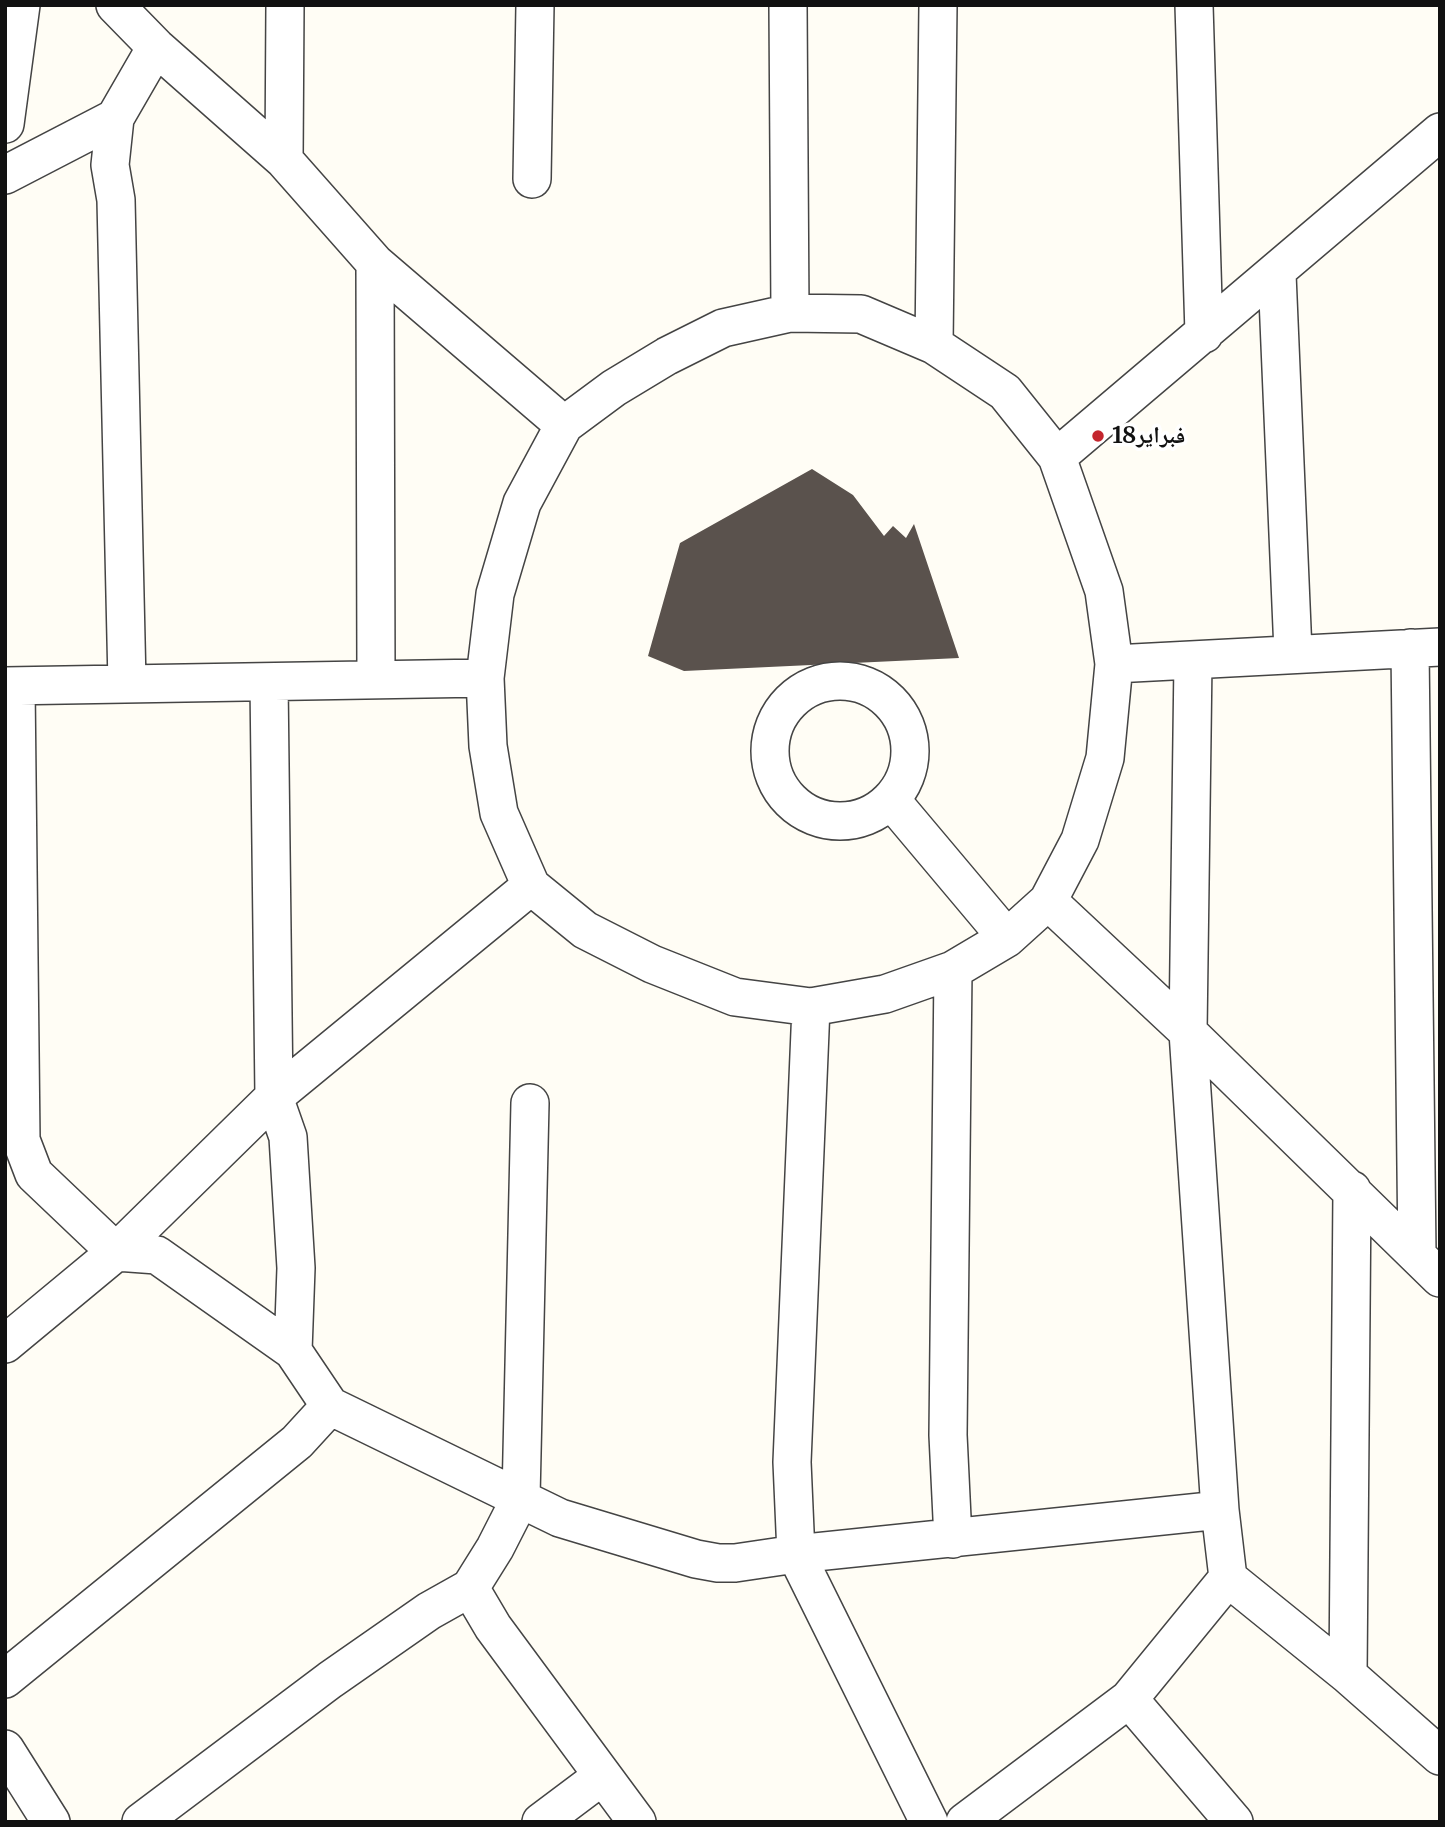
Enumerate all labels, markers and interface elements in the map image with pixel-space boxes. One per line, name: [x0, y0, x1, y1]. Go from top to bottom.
place label: 18فبراير: [1112, 422, 1185, 450]
marker: 18فبراير: [1090, 428, 1106, 444]

